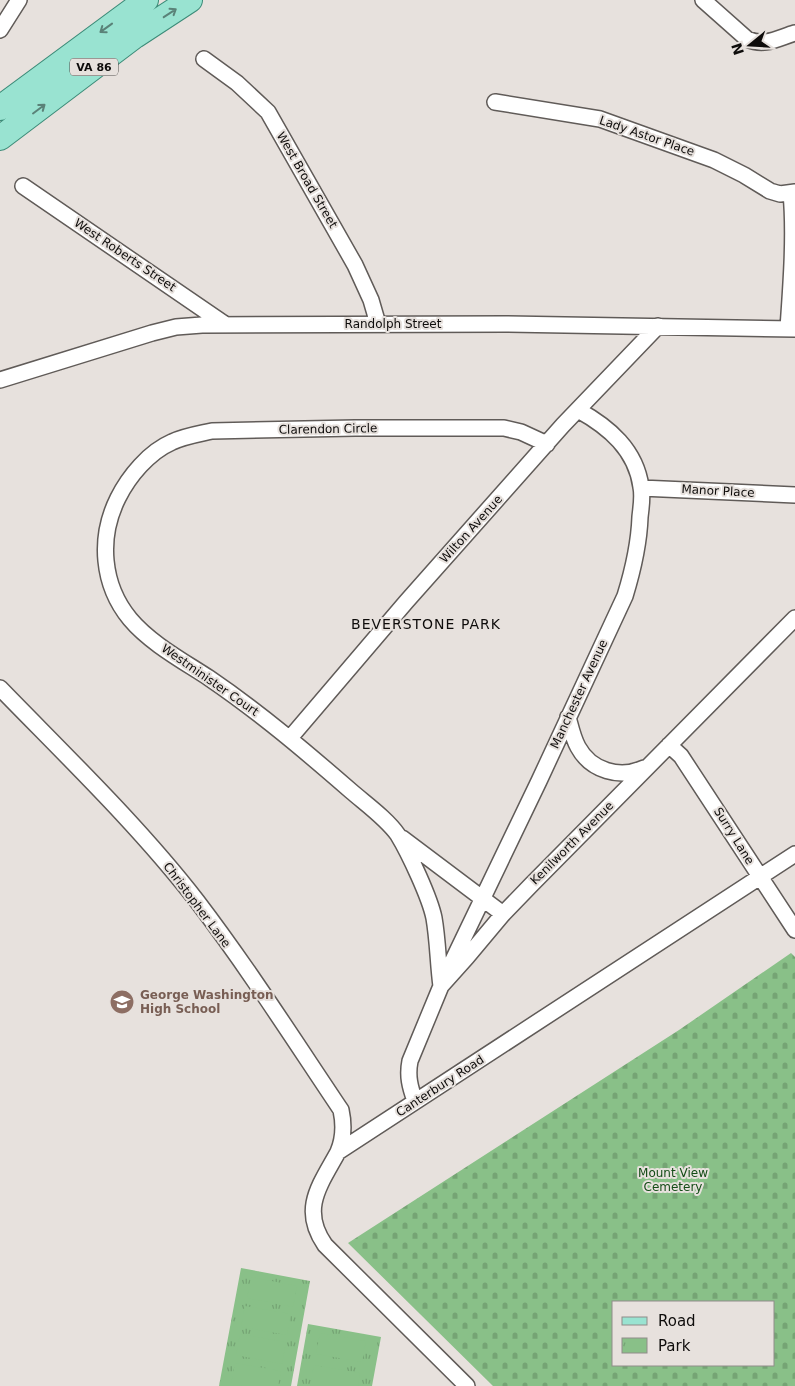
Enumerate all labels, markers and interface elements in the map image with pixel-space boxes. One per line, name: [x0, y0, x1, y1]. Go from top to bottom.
one-way arrow: [162, 8, 176, 18]
north arrow: [725, 20, 775, 70]
one-way arrow: [99, 23, 113, 33]
text: N: [728, 41, 747, 57]
road number: VA 86: [70, 58, 118, 76]
one-way arrow: [32, 103, 45, 114]
street label: Lady Astor Place: [598, 113, 696, 159]
street label: West Broad Street: [274, 129, 340, 231]
street label: West Roberts Street: [71, 216, 179, 294]
street label: Randolph Street: [345, 317, 442, 331]
street label: Clarendon Circle: [278, 421, 378, 437]
street label: Manor Place: [681, 482, 755, 500]
street label: Wilton Avenue: [437, 492, 505, 566]
district label: BEVERSTONE PARK: [351, 616, 501, 632]
street label: Manchester Avenue: [548, 637, 610, 751]
street label: Westminister Court: [159, 641, 262, 719]
street label: Kenilworth Avenue: [528, 799, 616, 887]
street label: Surry Lane: [711, 805, 757, 867]
street label: Christopher Lane: [160, 860, 234, 950]
place label: George Washington High School: [140, 988, 273, 1016]
school or university icon: George Washington High School: [109, 989, 135, 1015]
street label: Canterbury Road: [394, 1052, 486, 1120]
park label: Mount View Cemetery: [638, 1166, 708, 1194]
legend: [612, 1301, 775, 1366]
text: Road: [658, 1312, 696, 1330]
text: Park: [658, 1337, 691, 1355]

